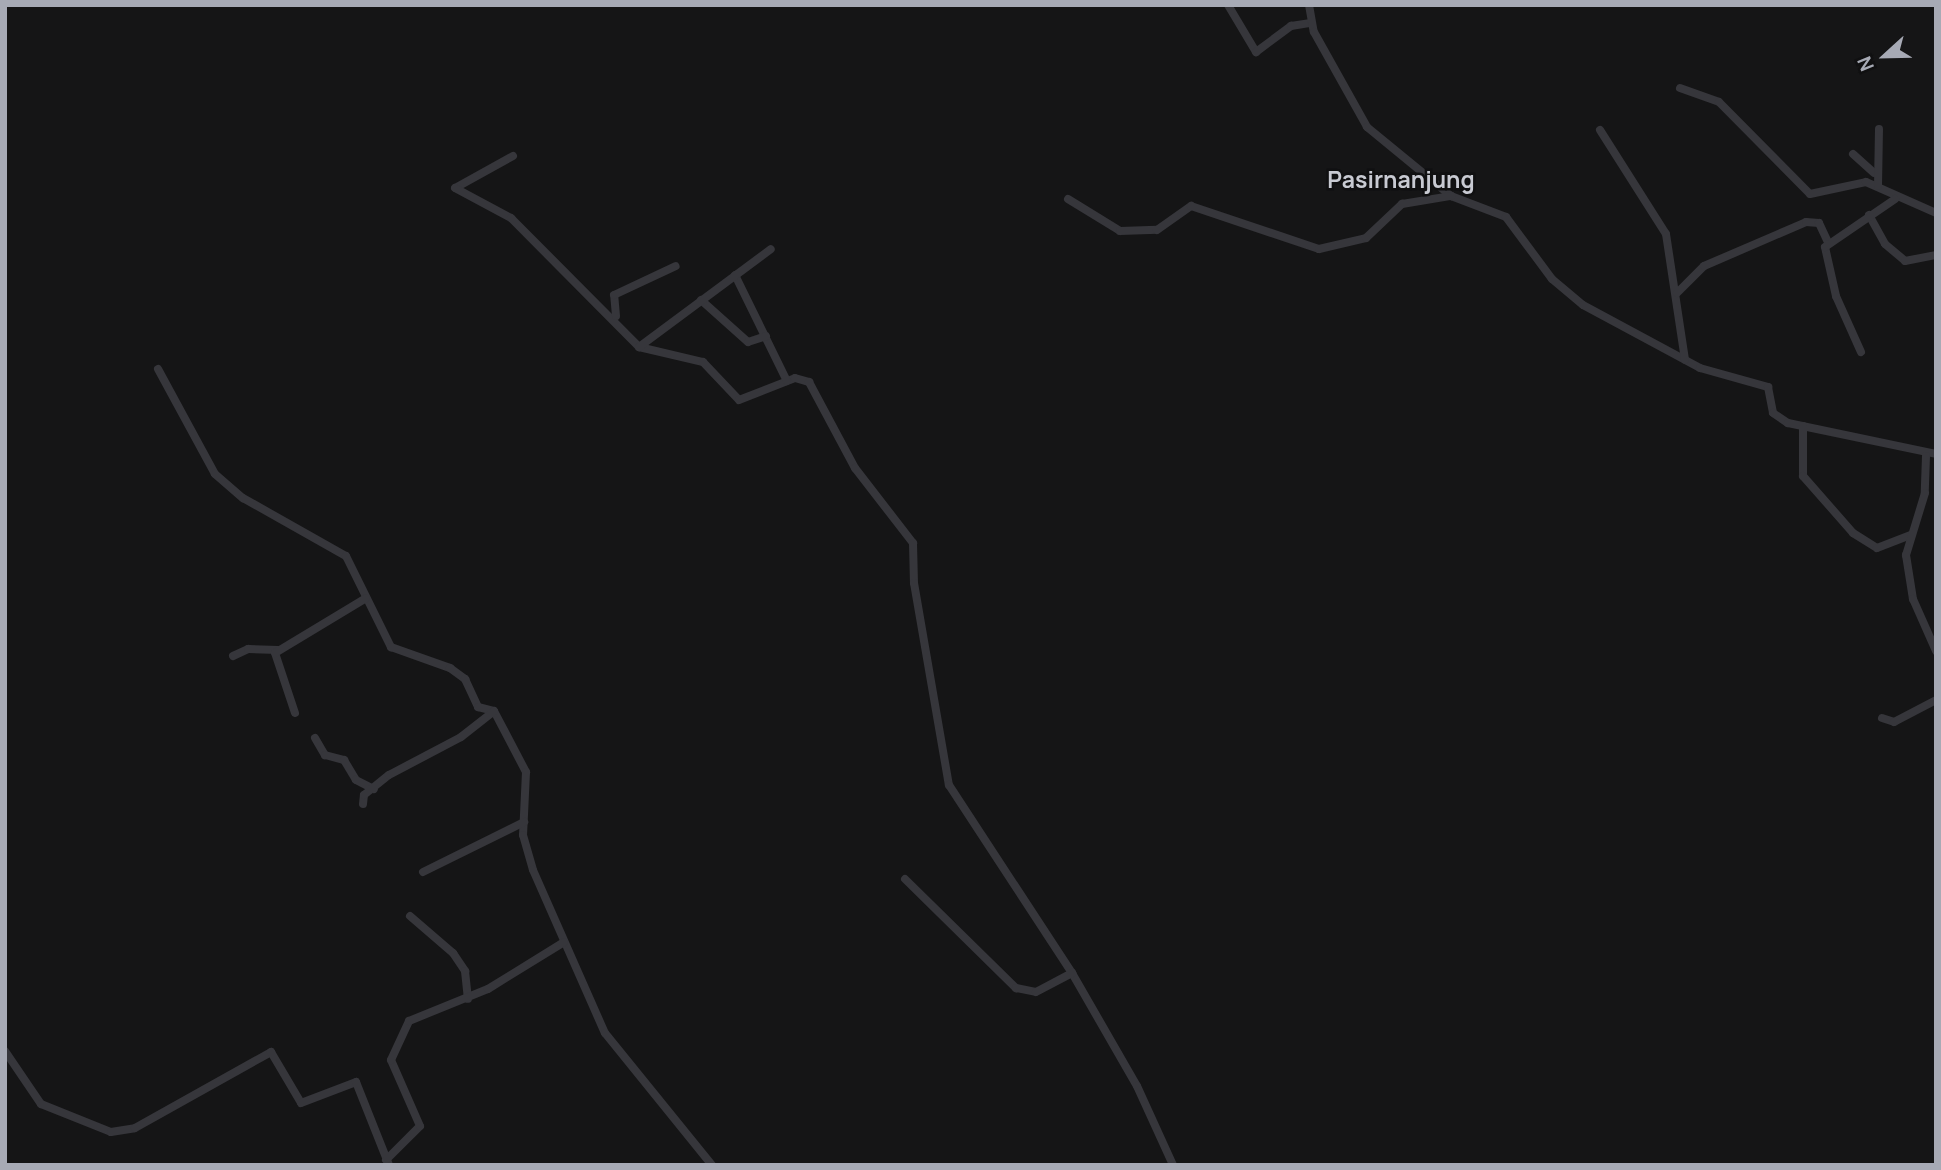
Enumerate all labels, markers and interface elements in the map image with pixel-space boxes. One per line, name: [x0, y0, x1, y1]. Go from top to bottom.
north arrow: [1850, 21, 1920, 91]
text: N: [1851, 53, 1880, 75]
district label: Pasirnanjung: [1327, 165, 1475, 193]

